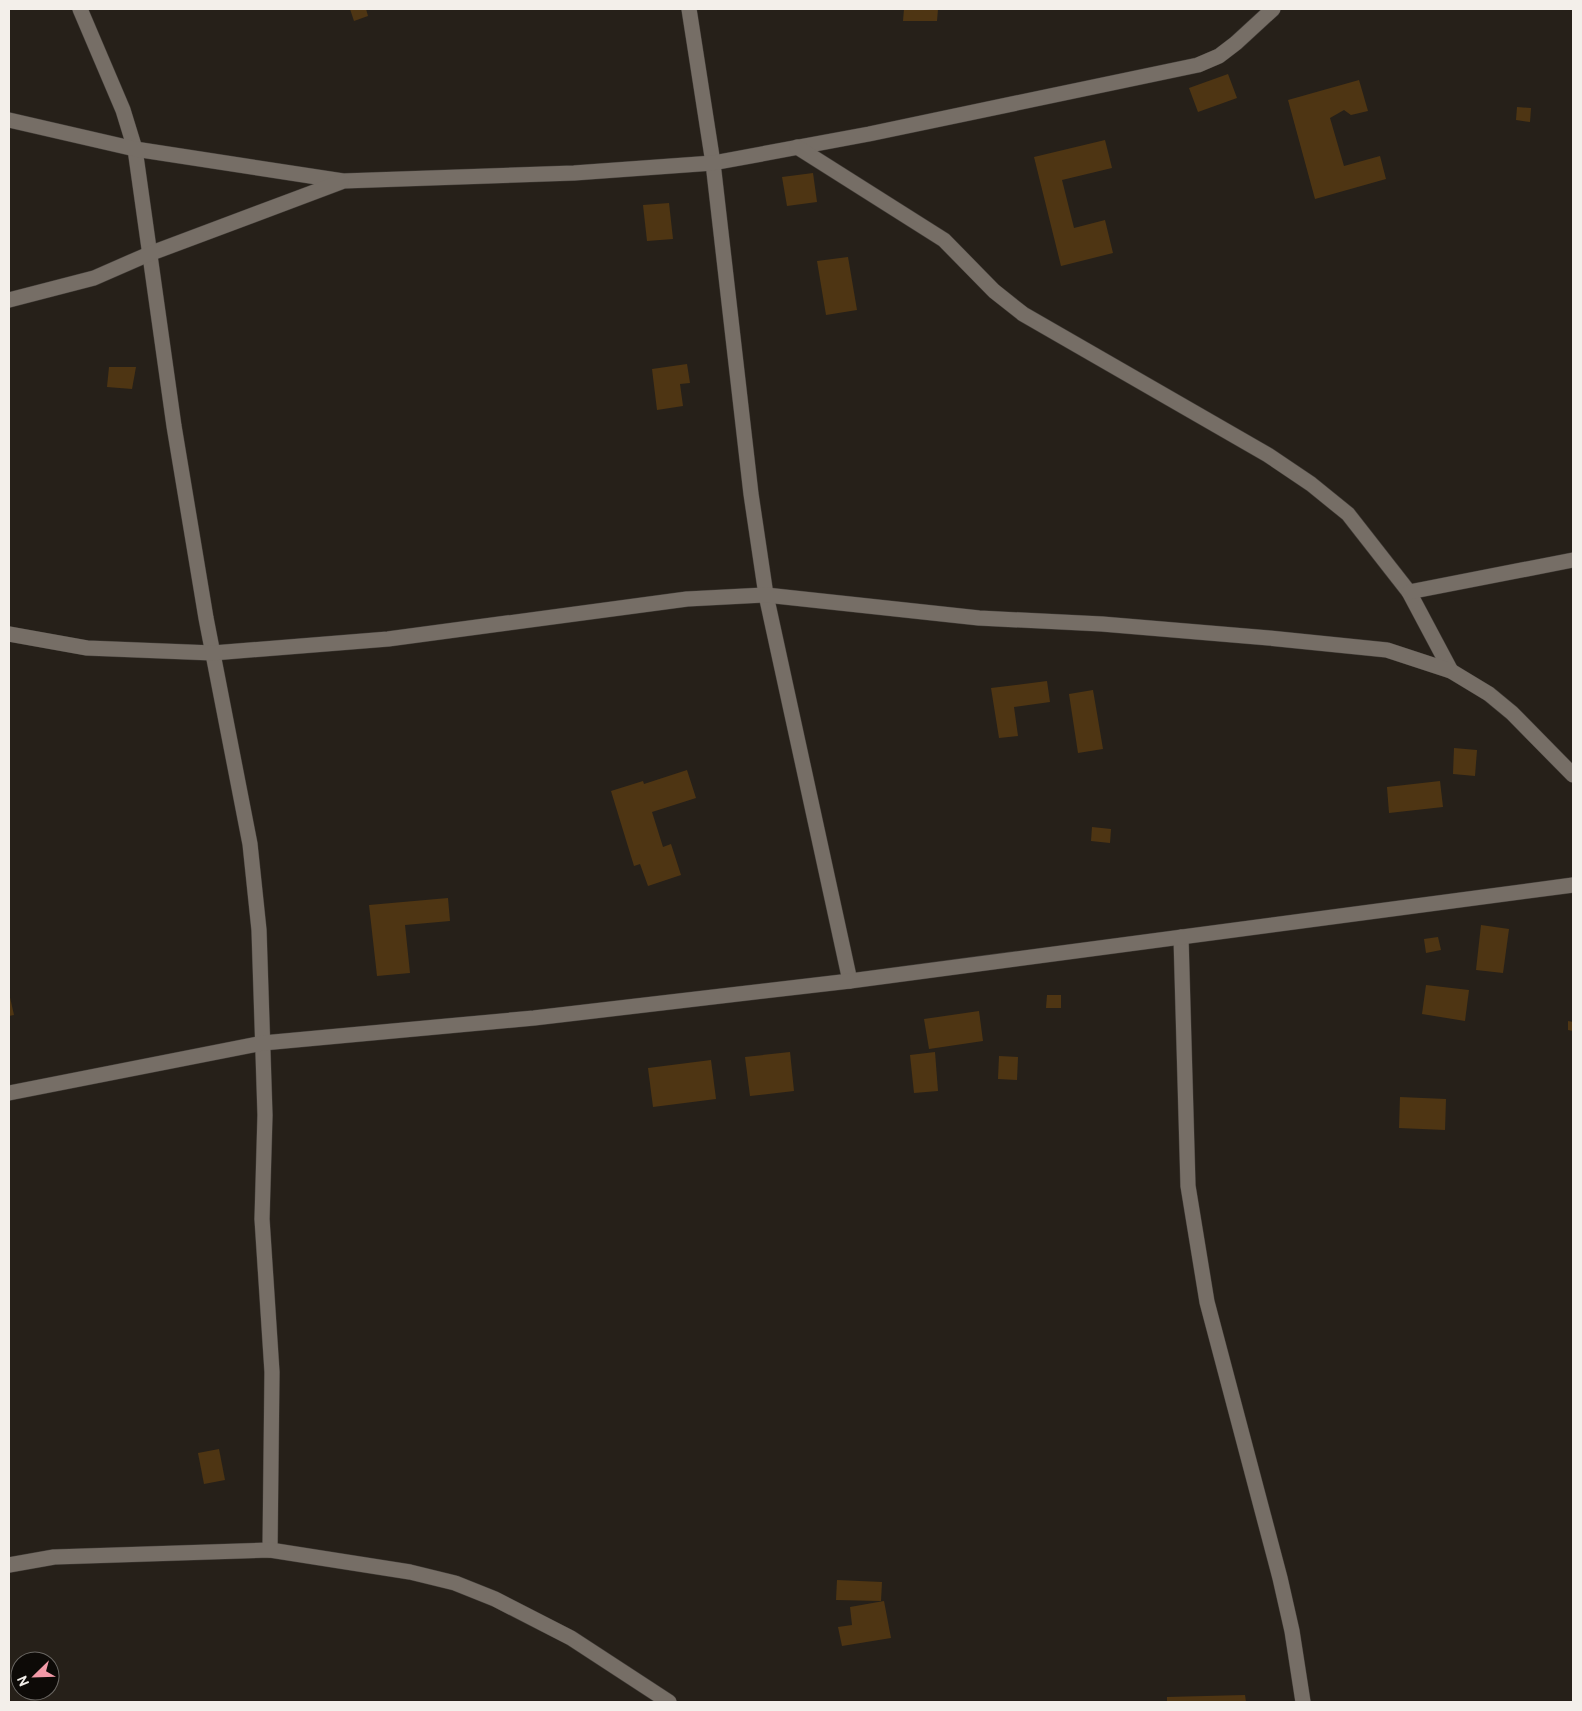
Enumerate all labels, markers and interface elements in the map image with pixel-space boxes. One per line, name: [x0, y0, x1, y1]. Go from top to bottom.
north arrow: [10, 1651, 60, 1701]
text: N: [15, 1673, 34, 1688]

